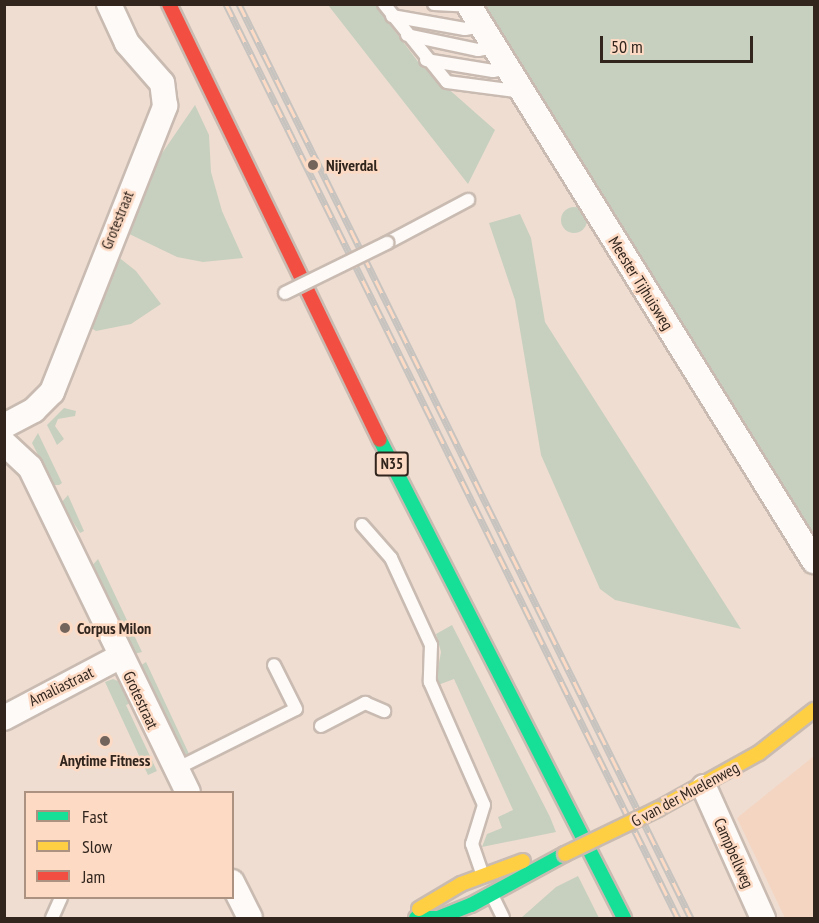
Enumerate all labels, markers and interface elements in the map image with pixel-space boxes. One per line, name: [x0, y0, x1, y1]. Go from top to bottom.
scale bar: [603, 24, 756, 62]
text: 50 m: [611, 35, 643, 58]
place label: Nijverdal: [326, 155, 377, 175]
marker: Nijverdal: [304, 156, 322, 174]
street label: Grotestraat: [97, 188, 137, 252]
street label: Meester Tijhuisweg: [605, 233, 677, 333]
road number: N35: [374, 452, 410, 476]
place label: Corpus Milon: [77, 618, 151, 638]
marker: Corpus Milon: [58, 621, 72, 635]
street label: Amaliastraat: [26, 662, 96, 710]
street label: Grotestraat: [119, 668, 163, 732]
marker: Anytime Fitness: [98, 734, 112, 748]
place label: Anytime Fitness: [60, 750, 150, 770]
street label: G van der Muelenweg: [628, 757, 742, 831]
legend: [24, 791, 234, 899]
text: Fast: [82, 805, 108, 828]
street label: Campbellweg: [710, 815, 758, 891]
text: Slow: [82, 835, 112, 858]
text: Jam: [82, 865, 105, 888]

